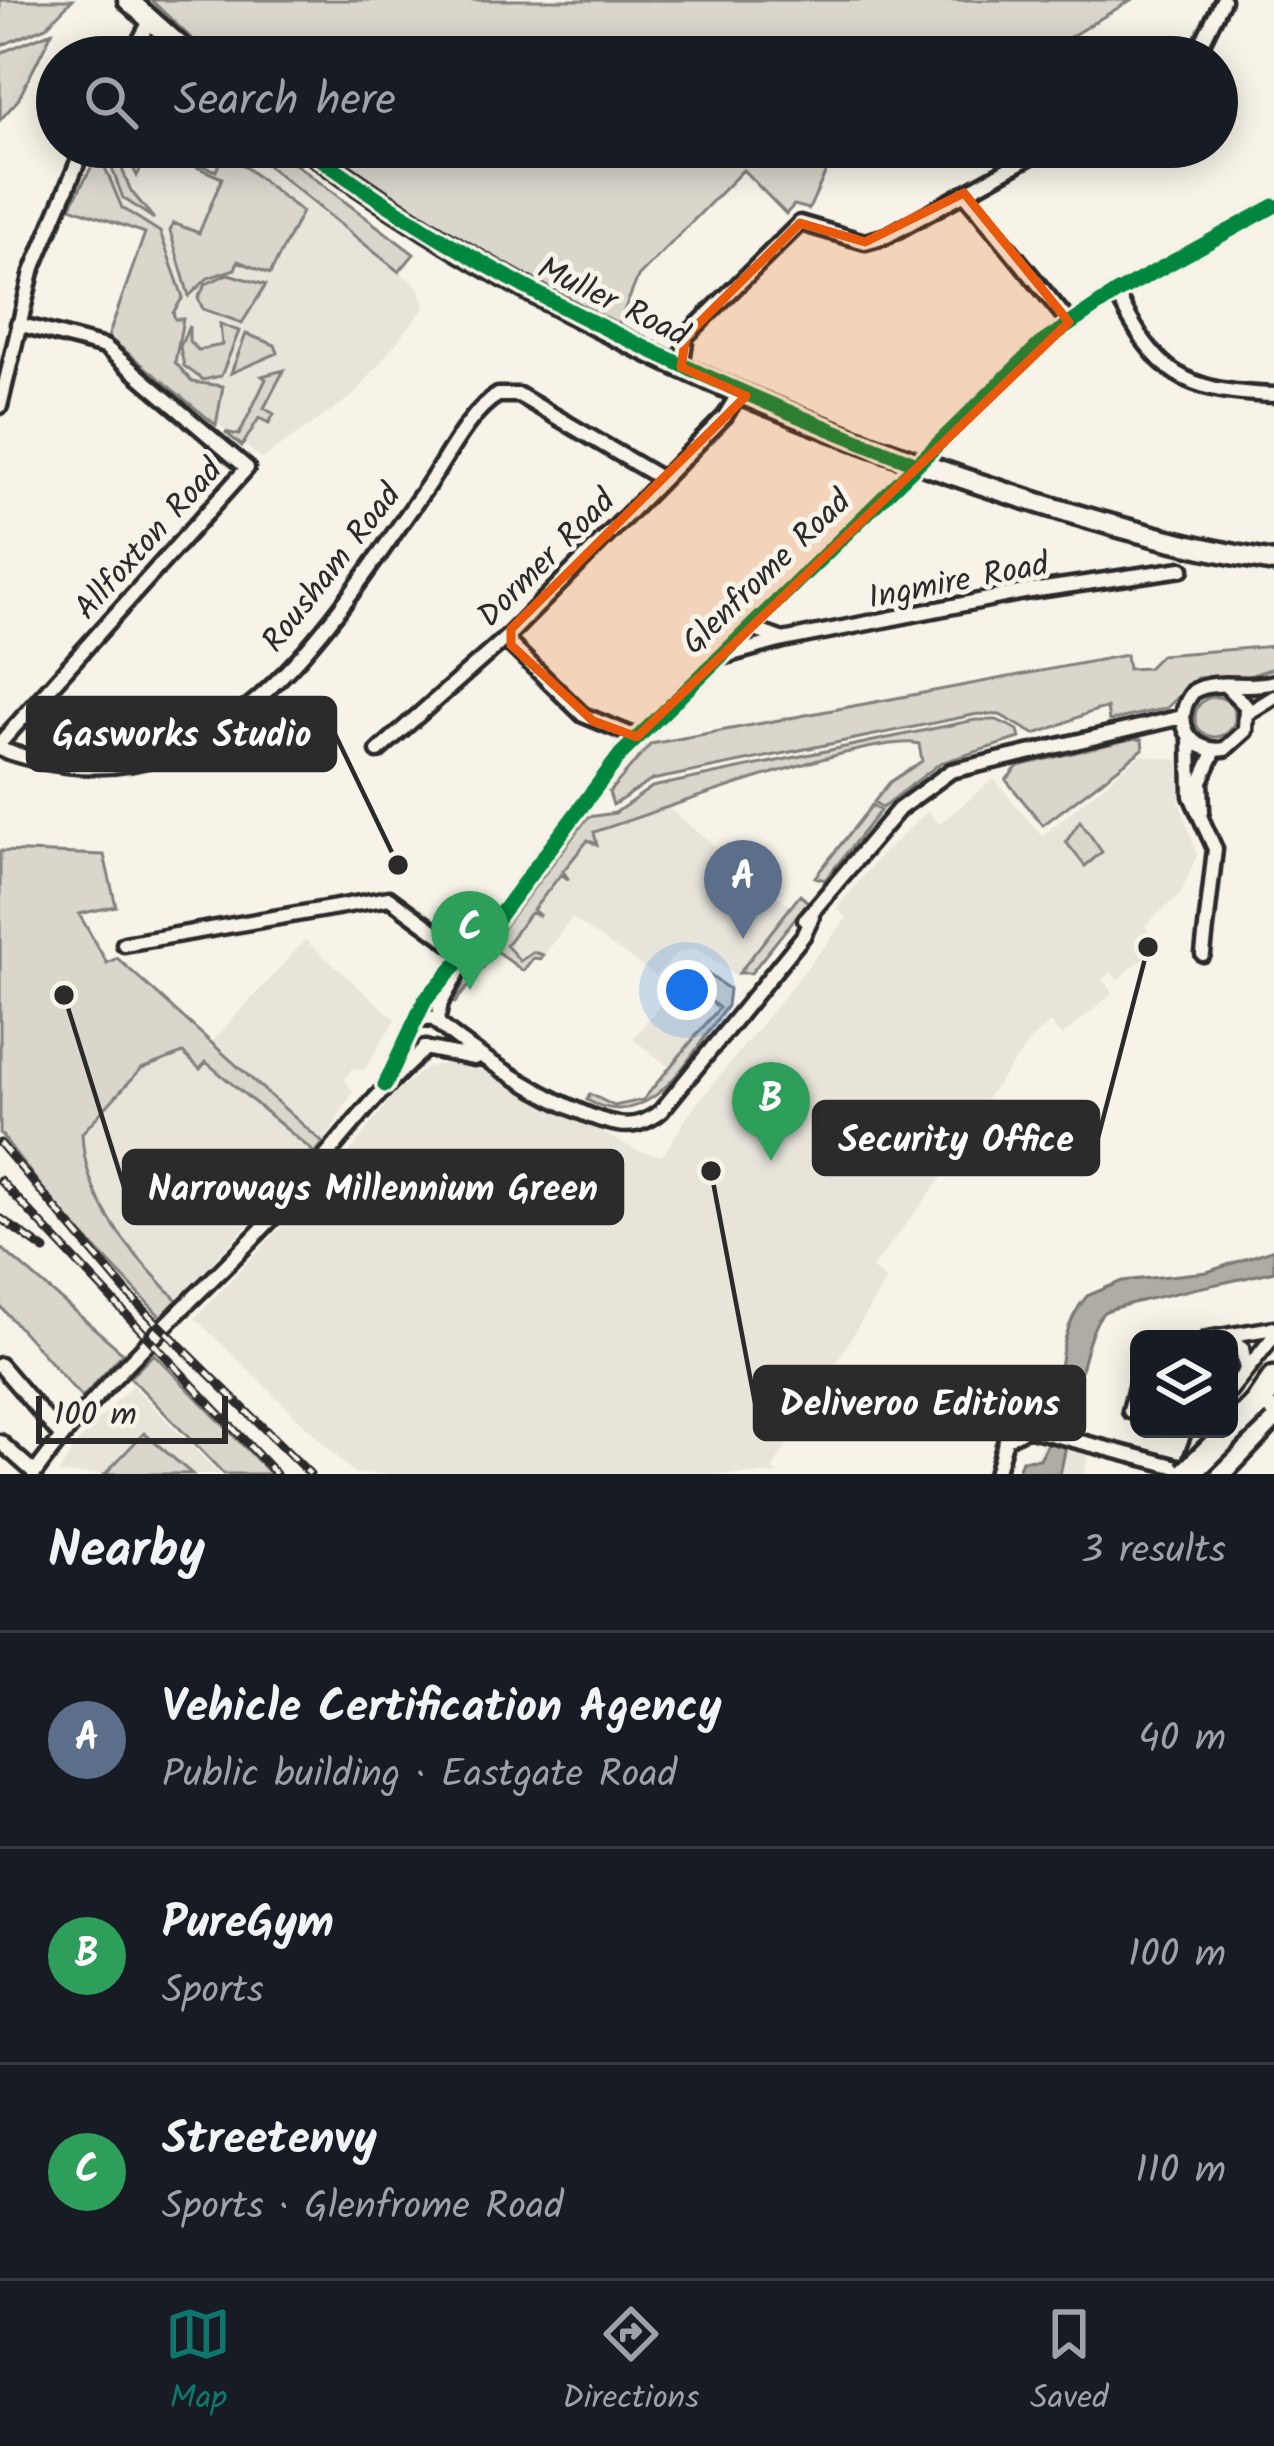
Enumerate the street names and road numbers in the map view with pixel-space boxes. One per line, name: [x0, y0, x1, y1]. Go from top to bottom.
street label: Muller Road: [527, 244, 699, 363]
street label: Allfoxton Road: [62, 446, 238, 633]
street label: Rousham Road: [249, 472, 417, 665]
street label: Dormer Road: [466, 477, 630, 641]
street label: Glenfrome Road: [670, 477, 866, 669]
street label: Ingmire Road: [864, 539, 1055, 626]

